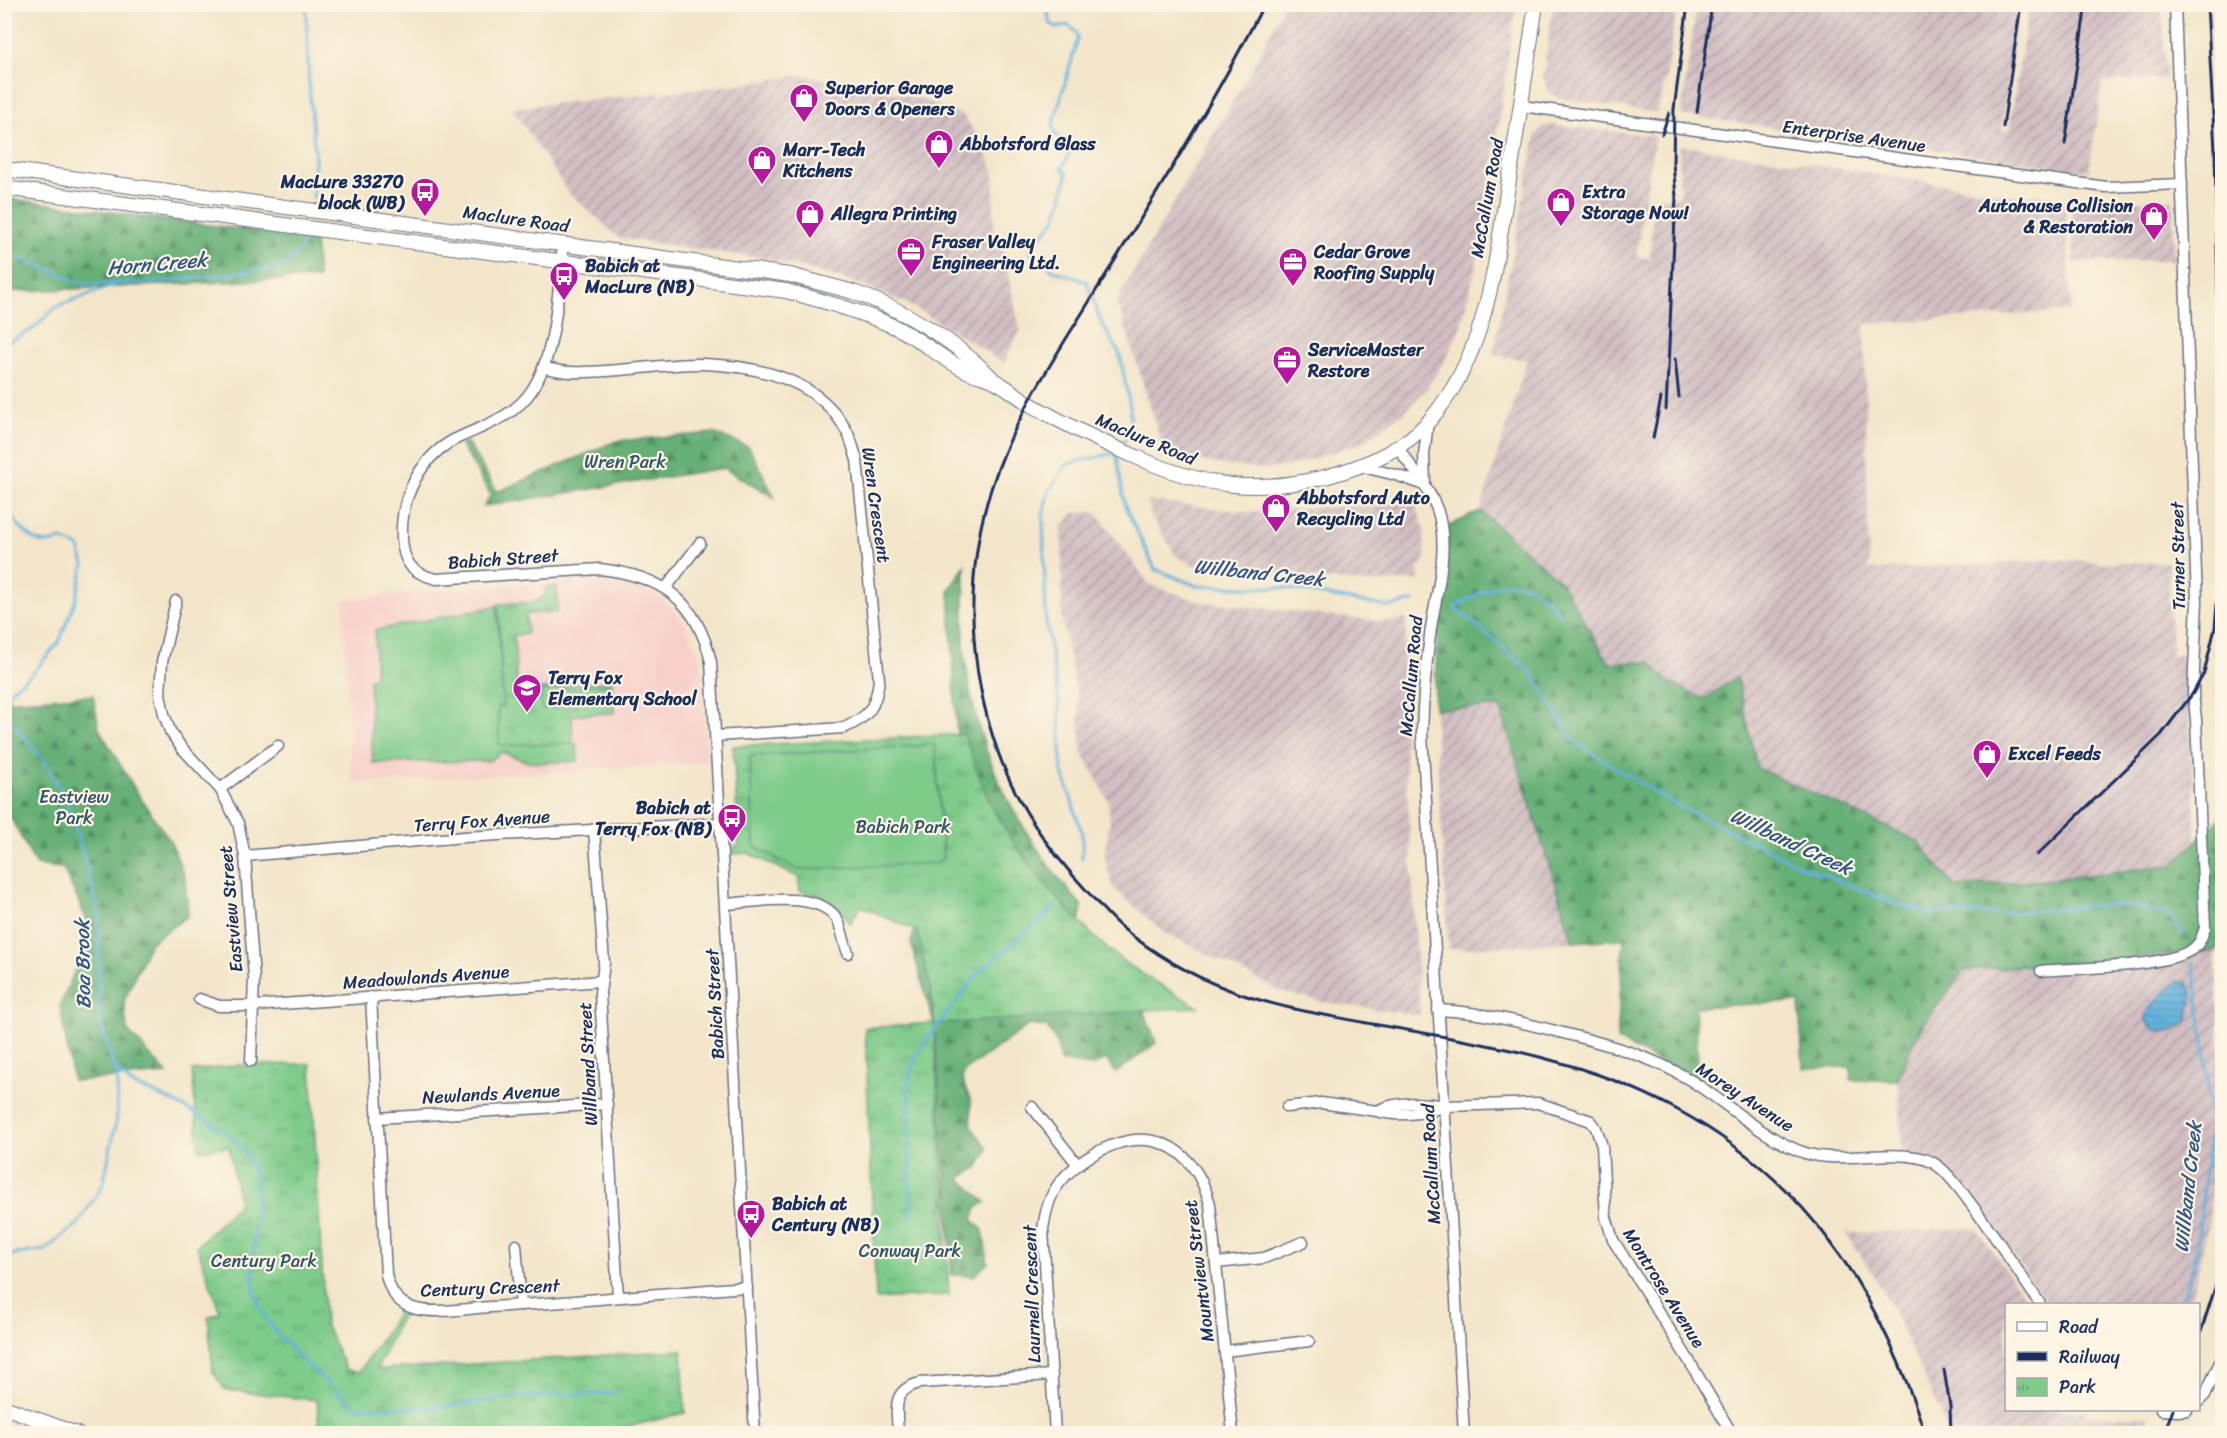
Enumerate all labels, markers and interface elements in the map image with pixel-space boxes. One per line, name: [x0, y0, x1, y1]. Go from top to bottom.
place label: Superior Garage Doors & Openers: [824, 72, 955, 125]
shop icon: Superior Garage Doors & Openers: [788, 82, 820, 124]
street label: Enterprise Avenue: [1780, 110, 1928, 162]
shop icon: Abbotsford Glass: [923, 128, 955, 170]
place label: Abbotsford Glass: [959, 128, 1096, 160]
place label: Marr-Tech Kitchens: [782, 134, 866, 187]
street label: McCallum Road: [1461, 134, 1513, 260]
shop icon: Marr-Tech Kitchens: [746, 144, 778, 186]
place label: MacLure 33270 block (WB): [280, 166, 406, 219]
bus stop icon: MacLure 33270 block (WB): [409, 176, 441, 218]
place label: Extra Storage Now!: [1581, 176, 1689, 229]
shop icon: Extra Storage Now!: [1545, 186, 1577, 228]
place label: Autohouse Collision & Restoration: [1978, 190, 2133, 243]
street label: Maclure Road: [461, 196, 573, 242]
shop icon: Allegra Printing: [794, 198, 826, 240]
place label: Allegra Printing: [830, 198, 957, 230]
shop icon: Autohouse Collision & Restoration: [2138, 200, 2170, 242]
place label: Fraser Valley Engineering Ltd.: [931, 226, 1060, 279]
office icon: Fraser Valley Engineering Ltd.: [895, 236, 927, 278]
place label: Cedar Grove Roofing Supply: [1313, 236, 1435, 289]
water label: Horn Creek: [106, 242, 211, 286]
office icon: Cedar Grove Roofing Supply: [1277, 246, 1309, 288]
place label: Babich at MacLure (NB): [584, 250, 695, 303]
bus stop icon: Babich at MacLure (NB): [548, 260, 580, 302]
place label: ServiceMaster Restore: [1307, 334, 1425, 387]
office icon: ServiceMaster Restore: [1271, 344, 1303, 386]
street label: Maclure Road: [1091, 403, 1203, 475]
street label: Wren Crescent: [852, 445, 900, 565]
park label: Wren Park: [584, 446, 666, 478]
place label: Abbotsford Auto Recycling Ltd: [1296, 482, 1431, 535]
shop icon: Abbotsford Auto Recycling Ltd: [1260, 492, 1292, 534]
street label: Turner Street: [2161, 501, 2195, 610]
street label: Babich Street: [447, 539, 560, 579]
water label: Willband Creek: [1192, 549, 1328, 597]
street label: McCallum Road: [1390, 613, 1432, 738]
place label: Terry Fox Elementary School: [548, 662, 697, 715]
school or university icon: Terry Fox Elementary School: [511, 672, 543, 714]
shop icon: Excel Feeds: [1971, 738, 2003, 780]
place label: Excel Feeds: [2008, 738, 2101, 770]
park label: Eastview Park: [39, 781, 109, 834]
place label: Babich at Terry Fox (NB): [595, 792, 713, 845]
water label: Willband Creek: [1724, 798, 1860, 887]
street label: Terry Fox Avenue: [413, 800, 551, 842]
bus stop icon: Babich at Terry Fox (NB): [716, 802, 748, 844]
park label: Babich Park: [855, 811, 951, 843]
street label: Eastview Street: [210, 844, 252, 974]
water label: Boa Brook: [65, 916, 101, 1009]
street label: Babich Street: [696, 947, 734, 1060]
street label: Meadowlands Avenue: [342, 955, 511, 999]
street label: Willband Street: [569, 1001, 607, 1127]
street label: Morey Avenue: [1689, 1053, 1801, 1141]
street label: Newlands Avenue: [421, 1074, 561, 1114]
street label: McCallum Road: [1412, 1101, 1450, 1225]
water label: Willband Creek: [2164, 1118, 2212, 1254]
place label: Babich at Century (NB): [771, 1188, 879, 1241]
bus stop icon: Babich at Century (NB): [735, 1198, 767, 1240]
street label: Mountview Street: [1174, 1198, 1224, 1344]
street label: Montrose Avenue: [1614, 1221, 1714, 1355]
street label: Laurnell Crescent: [1014, 1224, 1050, 1364]
park label: Conway Park: [859, 1235, 962, 1267]
park label: Century Park: [211, 1245, 317, 1277]
street label: Century Crescent: [420, 1270, 561, 1306]
legend: [2005, 1303, 2200, 1411]
text: Road: [2059, 1311, 2099, 1343]
text: Railway: [2059, 1341, 2121, 1373]
text: Park: [2059, 1371, 2096, 1403]

